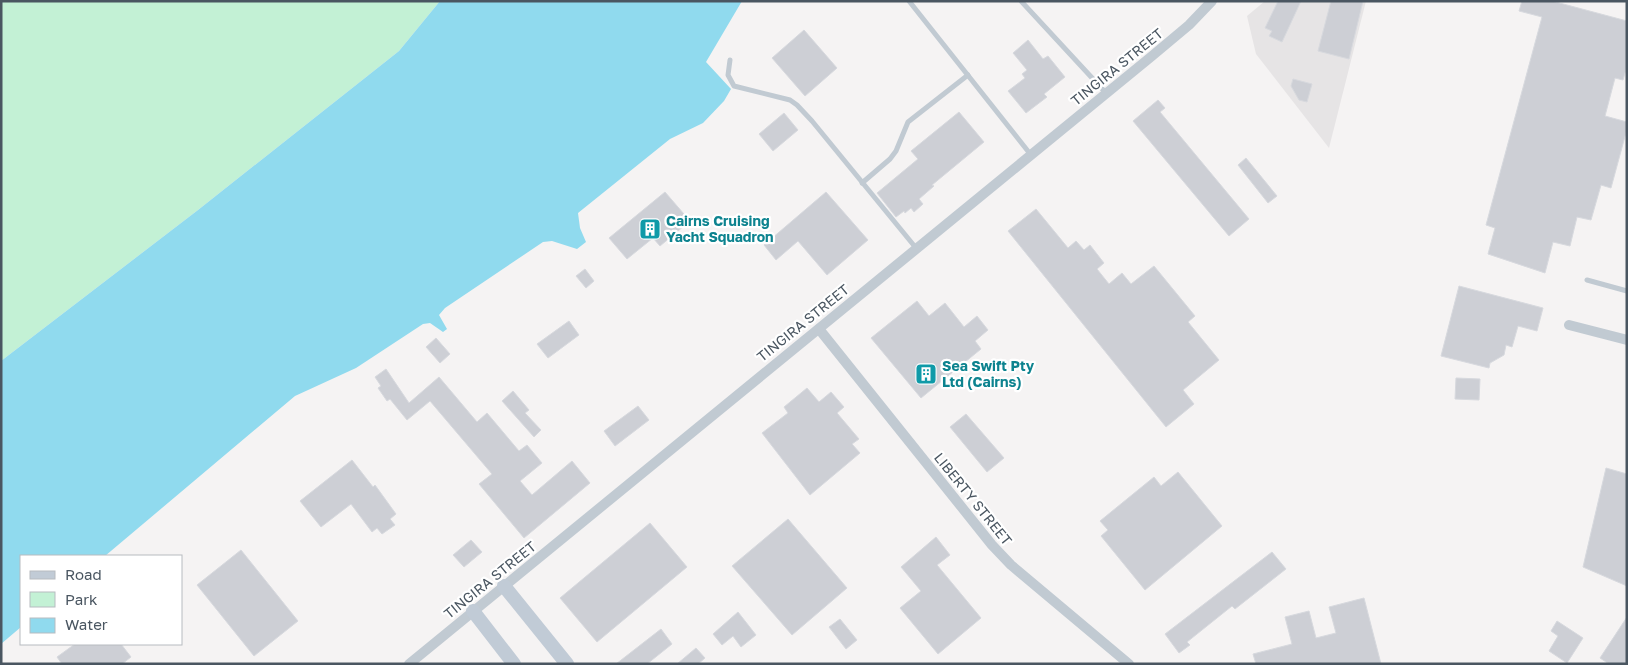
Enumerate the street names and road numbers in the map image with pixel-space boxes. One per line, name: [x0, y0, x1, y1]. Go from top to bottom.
street label: TINGIRA STREET: [1067, 24, 1166, 109]
street label: TINGIRA STREET: [753, 280, 852, 365]
street label: LIBERTY STREET: [931, 449, 1016, 549]
street label: TINGIRA STREET: [440, 537, 539, 622]

